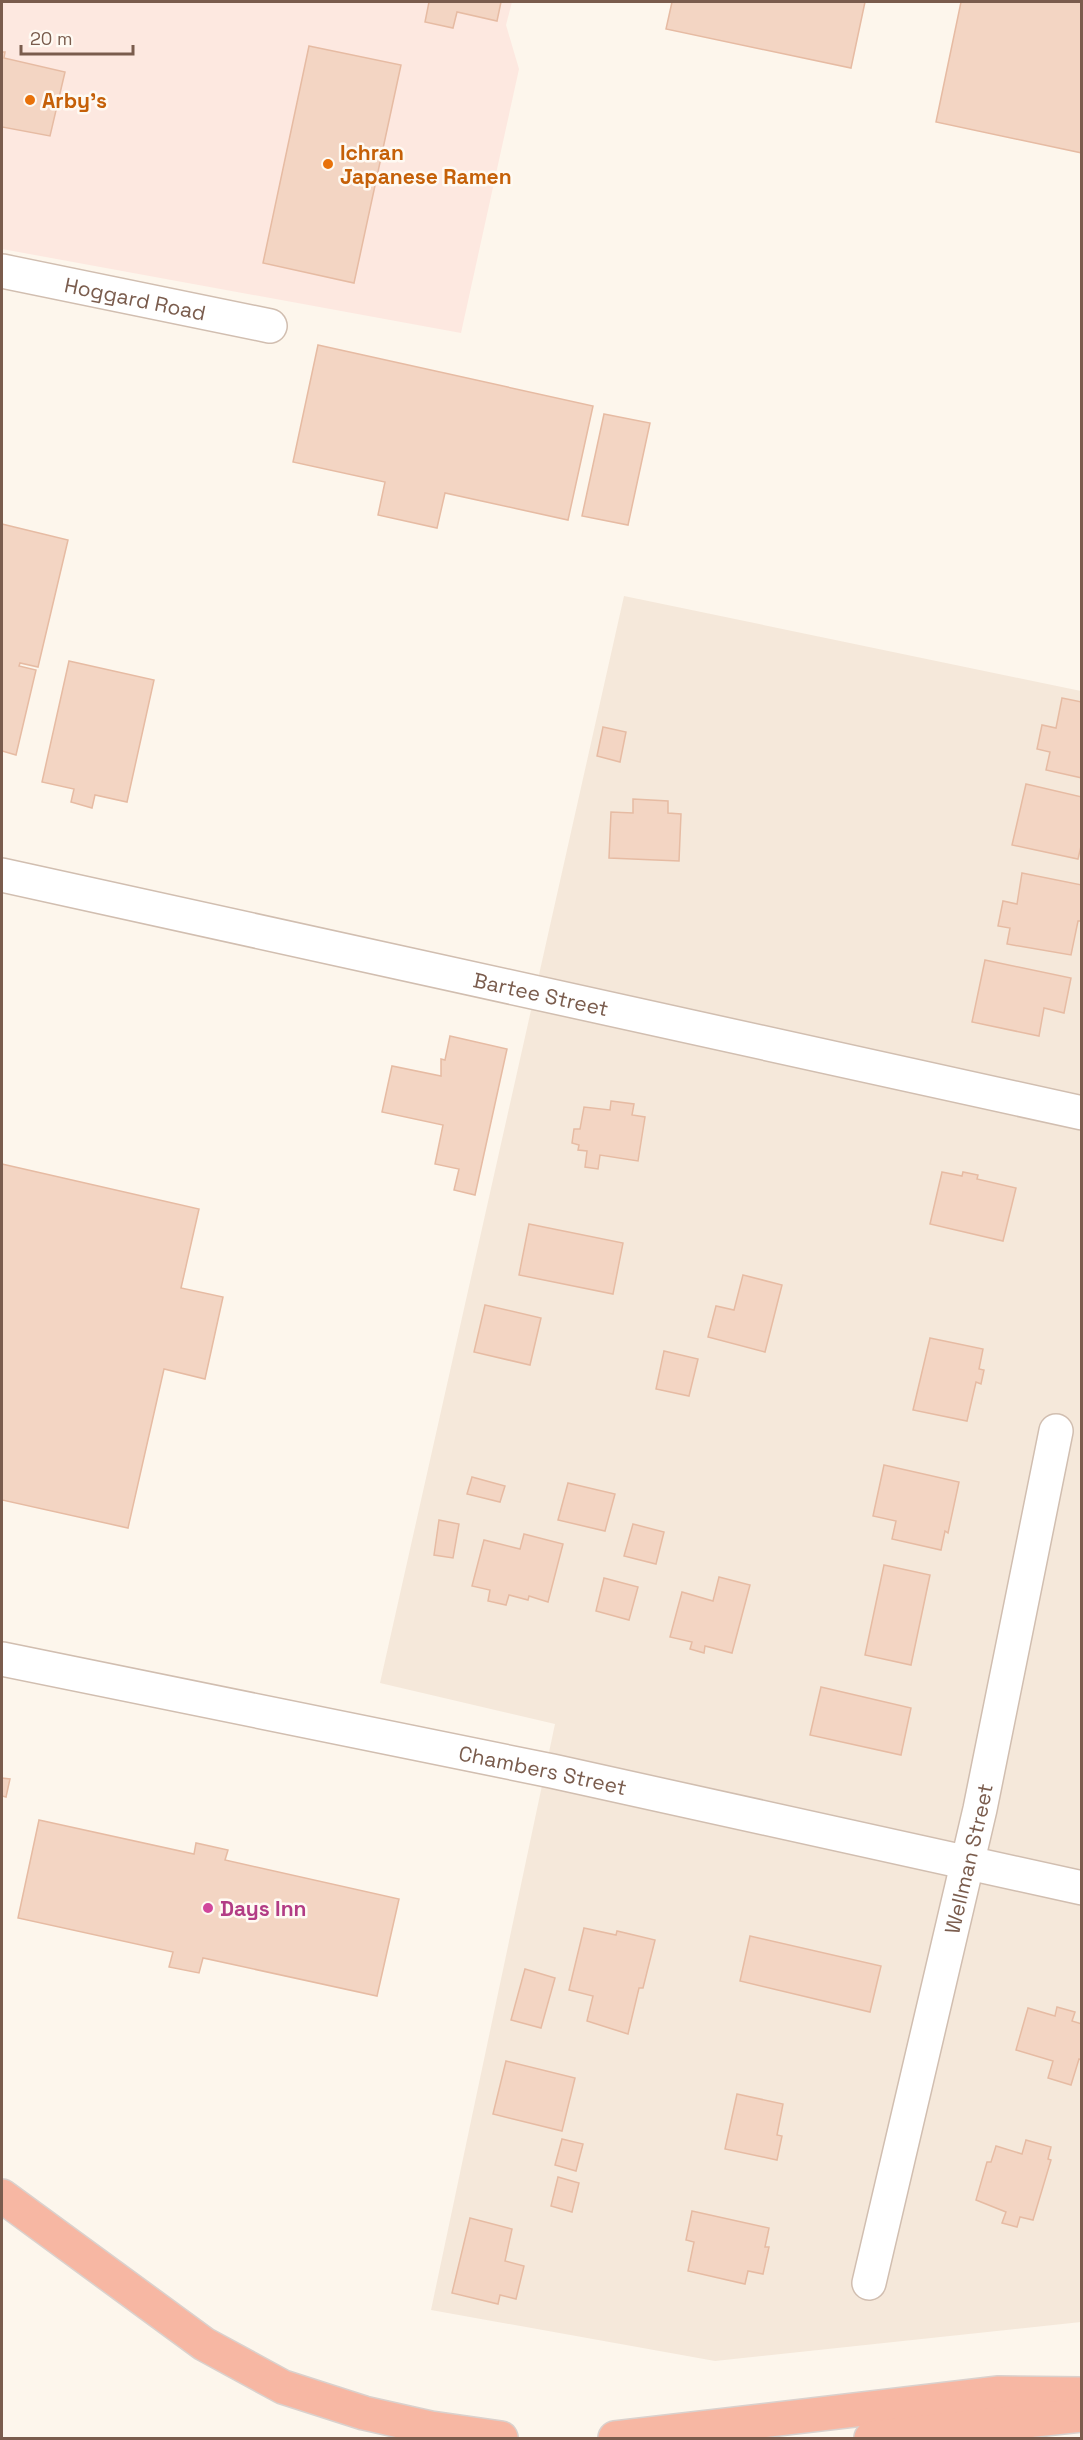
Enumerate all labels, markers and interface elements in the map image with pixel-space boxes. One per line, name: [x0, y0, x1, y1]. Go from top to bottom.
scale bar: [21, 18, 134, 56]
text: 20 m: [30, 27, 73, 50]
place label: Arby's: [42, 87, 107, 114]
marker: Arby's: [23, 93, 37, 107]
place label: Ichran Japanese Ramen: [340, 139, 512, 190]
marker: Ichran Japanese Ramen: [321, 157, 335, 171]
street label: Hoggard Road: [62, 271, 208, 326]
street label: Bartee Street: [471, 966, 611, 1022]
street label: Chambers Street: [456, 1739, 629, 1801]
street label: Wellman Street: [938, 1781, 998, 1936]
place label: Days Inn: [220, 1895, 307, 1922]
marker: Days Inn: [201, 1901, 215, 1915]

